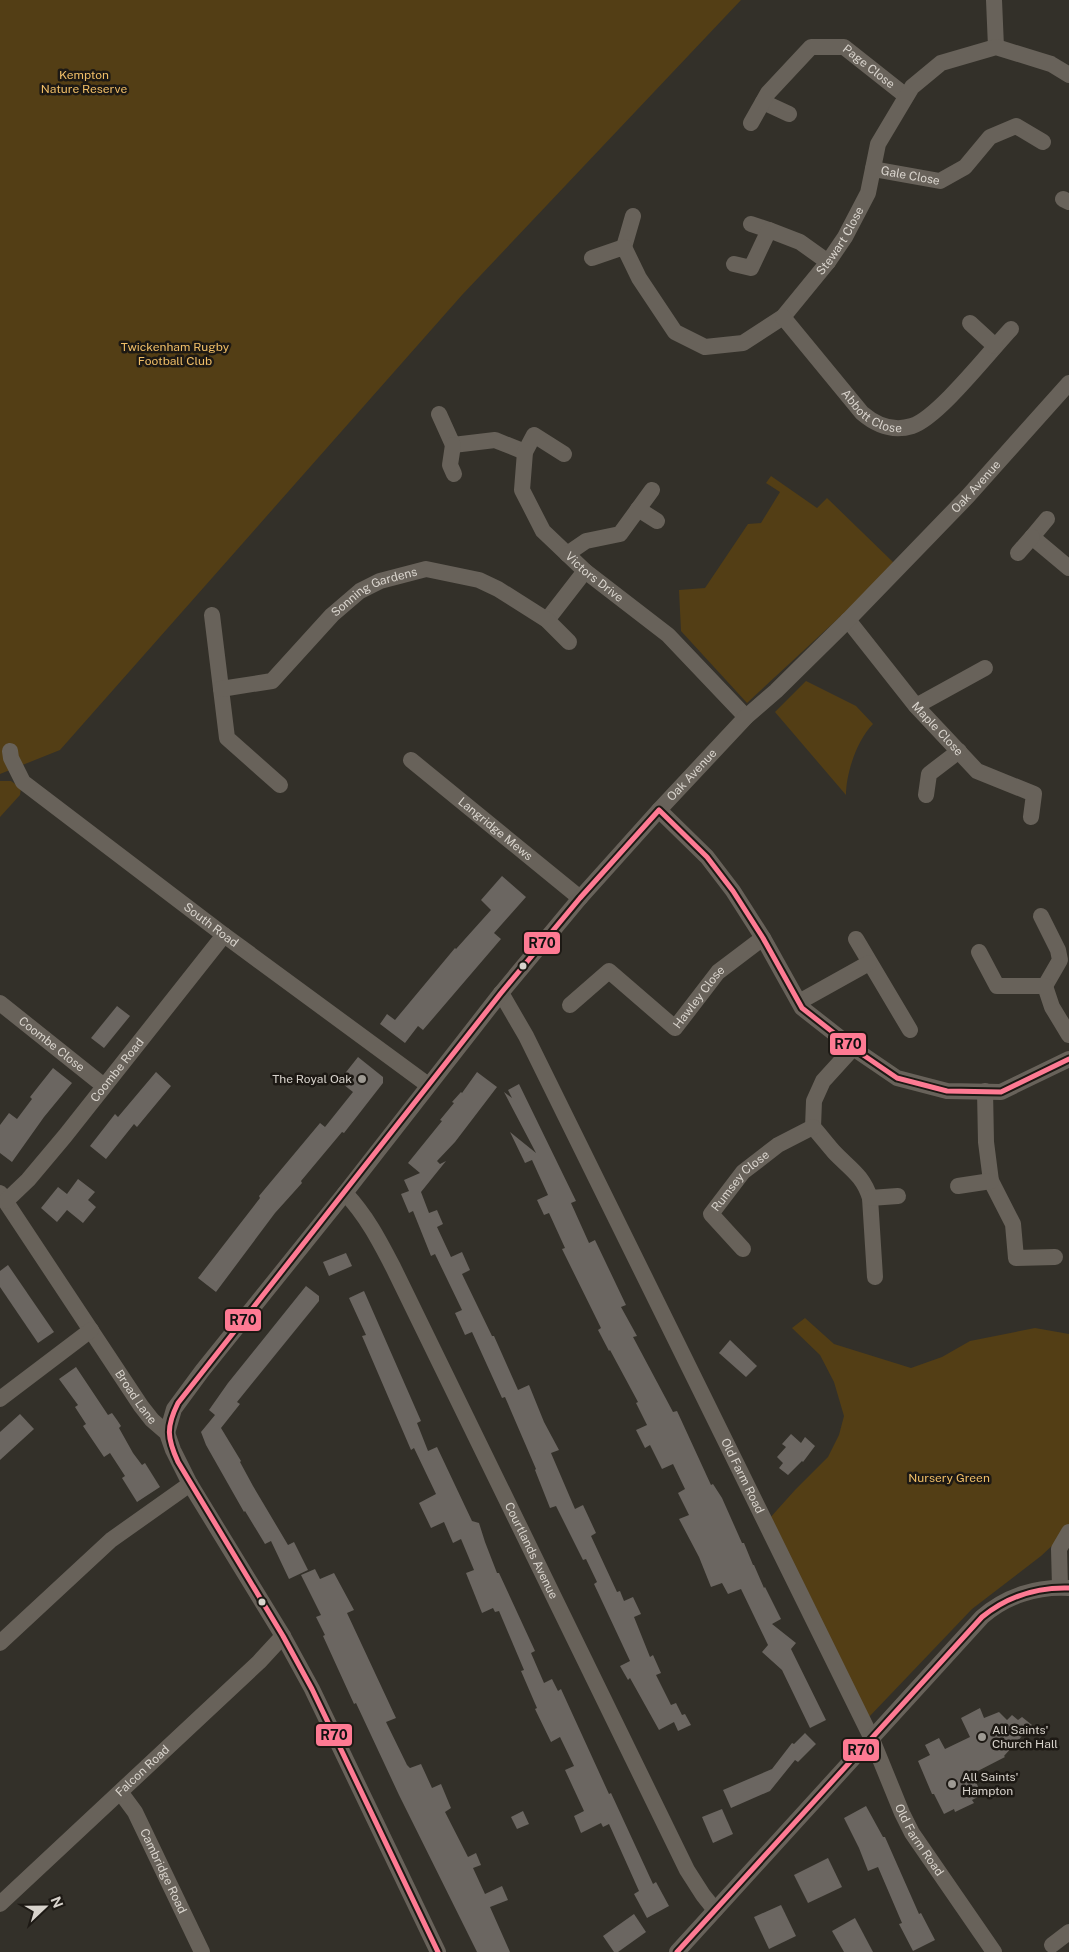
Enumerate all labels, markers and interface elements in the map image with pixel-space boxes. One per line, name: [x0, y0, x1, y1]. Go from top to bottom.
street label: Page Close: [840, 42, 898, 92]
park label: Kempton Nature Reserve: [41, 68, 127, 96]
street label: Gale Close: [880, 164, 941, 188]
street label: Stewart Close: [813, 204, 867, 278]
park label: Twickenham Rugby Football Club: [121, 340, 230, 368]
street label: Abbott Close: [838, 387, 902, 435]
street label: Oak Avenue: [948, 457, 1004, 516]
street label: Victors Drive: [562, 549, 626, 605]
street label: Sonning Gardens: [328, 565, 419, 620]
street label: Maple Close: [909, 699, 966, 759]
street label: Oak Avenue: [664, 746, 720, 804]
street label: Langridge Mews: [455, 794, 536, 864]
street label: South Road: [181, 900, 241, 950]
line badge: R70: [523, 931, 561, 955]
text: R70: [528, 935, 556, 951]
unlabelled marker: [518, 961, 528, 971]
street label: Hawley Close: [670, 963, 727, 1031]
street label: Coombe Close: [16, 1014, 87, 1075]
line badge: R70: [829, 1032, 867, 1056]
street label: Coombe Road: [88, 1035, 147, 1105]
text: R70: [834, 1036, 862, 1052]
place label: The Royal Oak: [272, 1072, 352, 1086]
marker: The Royal Oak: [356, 1073, 368, 1085]
street label: Rumsey Close: [709, 1147, 772, 1214]
line badge: R70: [224, 1308, 262, 1332]
text: R70: [229, 1312, 257, 1328]
street label: Broad Lane: [112, 1367, 160, 1427]
street label: Old Farm Road: [718, 1436, 767, 1516]
park label: Nursery Green: [908, 1471, 990, 1485]
street label: Courtlands Avenue: [502, 1500, 561, 1601]
unlabelled marker: [257, 1597, 267, 1607]
line badge: R70: [315, 1723, 353, 1747]
place label: All Saints' Church Hall: [992, 1723, 1058, 1751]
text: R70: [320, 1727, 348, 1743]
marker: All Saints' Church Hall: [976, 1731, 988, 1743]
line badge: R70: [842, 1738, 880, 1762]
street label: Falcon Road: [113, 1742, 172, 1799]
text: R70: [847, 1742, 875, 1758]
place label: All Saints' Hampton: [962, 1770, 1019, 1798]
marker: All Saints' Hampton: [946, 1778, 958, 1790]
street label: Old Farm Road: [892, 1802, 947, 1879]
street label: Cambridge Road: [137, 1826, 190, 1916]
north arrow: [20, 1882, 70, 1932]
text: N: [48, 1894, 67, 1910]

